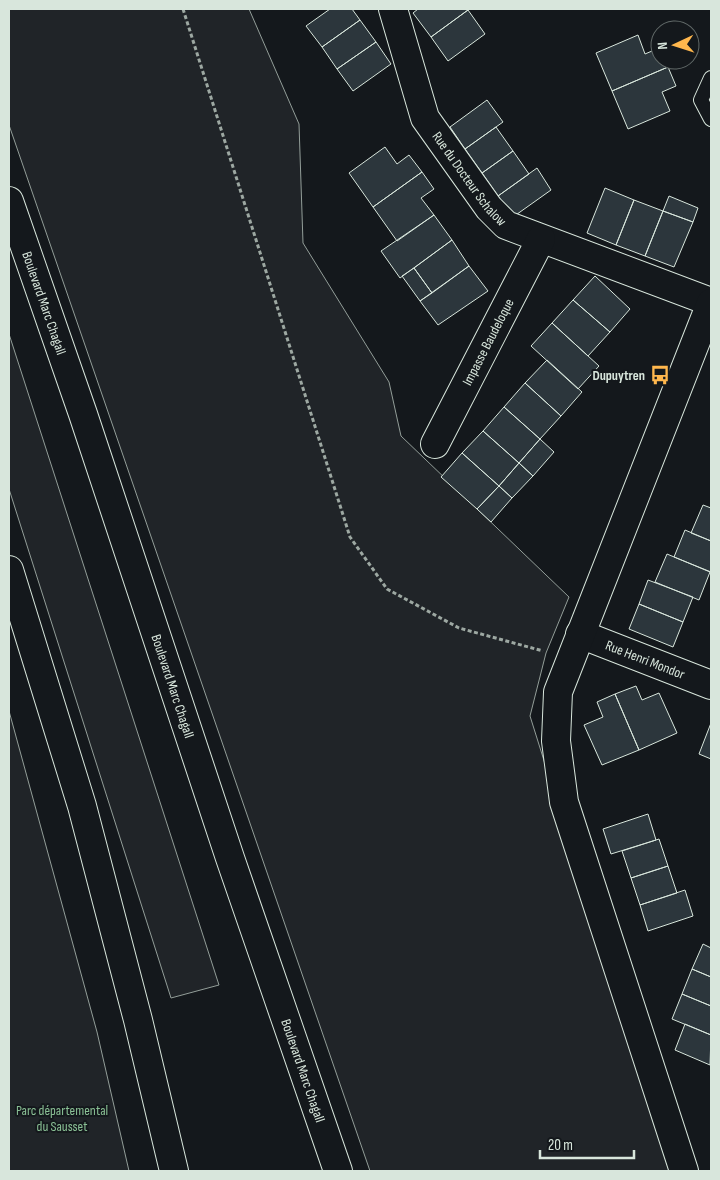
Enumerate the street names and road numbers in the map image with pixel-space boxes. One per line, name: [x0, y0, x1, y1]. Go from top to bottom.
street label: Rue du Docteur Schalow: [428, 129, 510, 230]
street label: Boulevard Marc Chagall: [18, 249, 70, 357]
street label: Impasse Baudeloque: [459, 296, 518, 388]
street label: Boulevard Marc Chagall: [148, 632, 198, 740]
street label: Rue Henri Mondor: [603, 637, 687, 683]
street label: Boulevard Marc Chagall: [277, 1017, 329, 1125]

